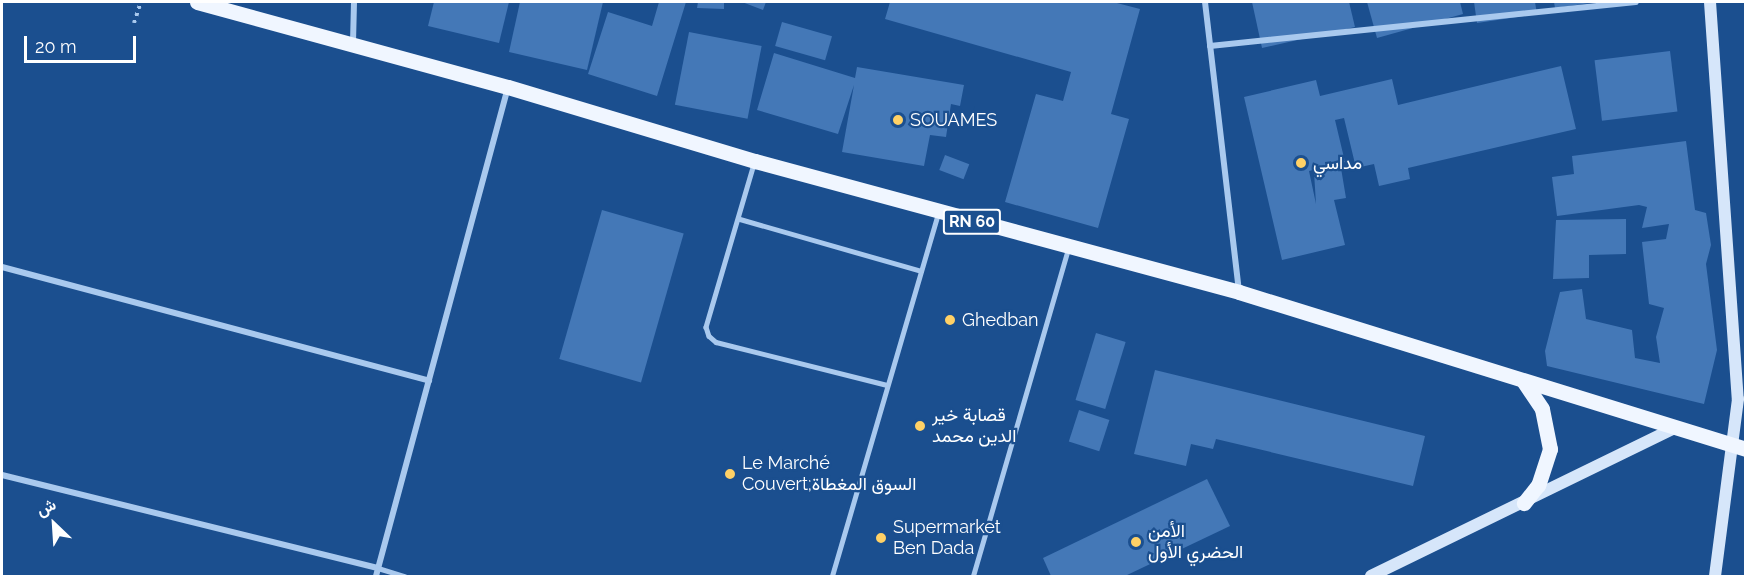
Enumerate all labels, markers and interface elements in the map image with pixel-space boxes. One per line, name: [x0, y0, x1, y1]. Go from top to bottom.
scale bar: [27, 24, 140, 62]
text: 20 m: [35, 36, 77, 57]
place label: SOUAMES: [910, 109, 997, 131]
marker: SOUAMES: [891, 113, 905, 127]
place label: مداسي: [1313, 152, 1362, 174]
marker: مداسي: [1294, 156, 1308, 170]
road number: RN 60: [942, 209, 1002, 235]
place label: Ghedban: [962, 309, 1039, 331]
marker: Ghedban: [943, 313, 957, 327]
place label: قصابة خير الدين محمد: [932, 405, 1016, 448]
marker: قصابة خير الدين محمد: [913, 419, 927, 433]
place label: Le Marché Couvert;السوق المغطاة: [742, 453, 916, 496]
marker: Le Marché Couvert;السوق المغطاة: [723, 467, 737, 481]
north arrow: [24, 494, 84, 554]
text: ش: [33, 495, 59, 520]
place label: Supermarket Ben Dada: [893, 517, 1001, 560]
place label: الأمن الحضري الأول: [1148, 521, 1243, 564]
marker: Supermarket Ben Dada: [874, 531, 888, 545]
marker: الأمن الحضري الأول: [1129, 535, 1143, 549]

